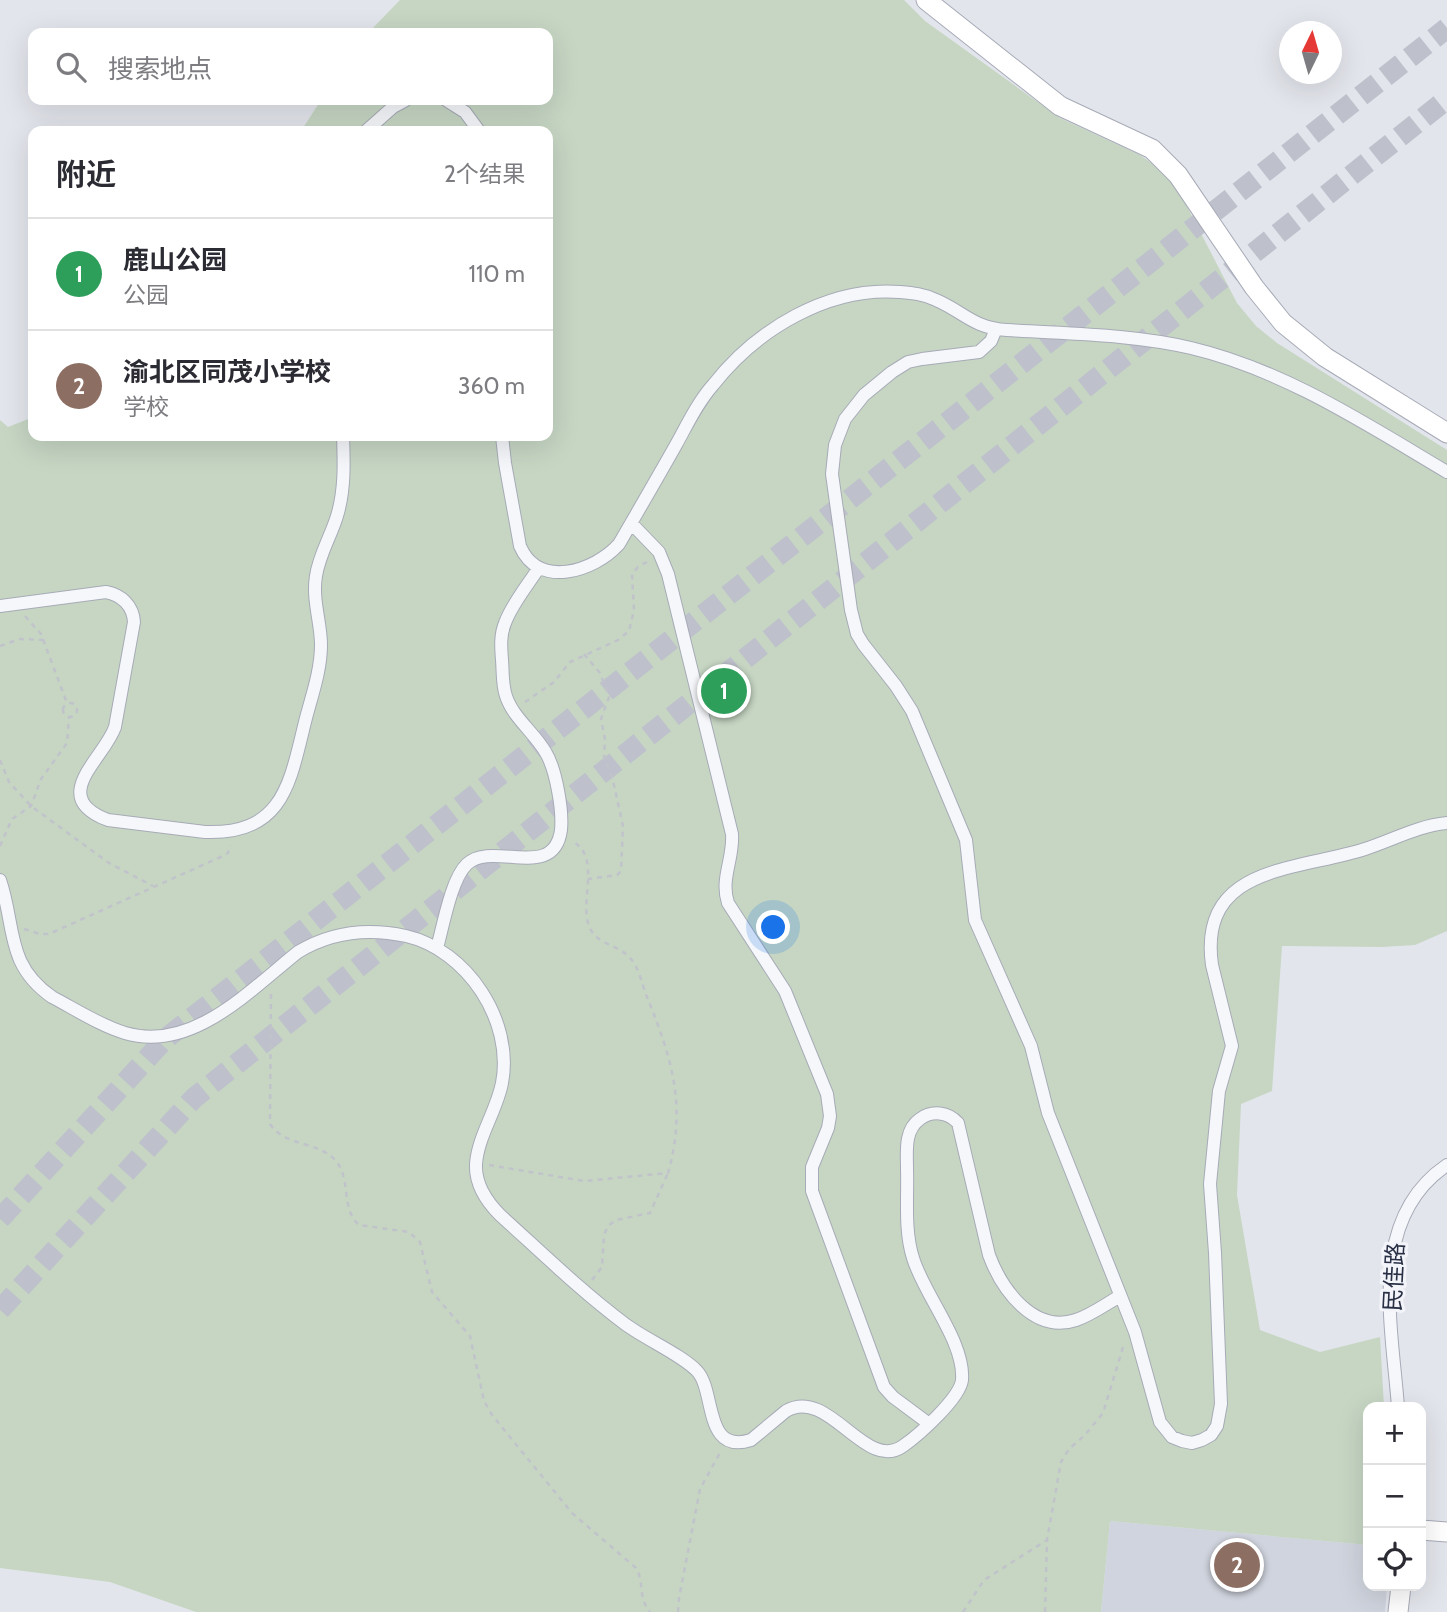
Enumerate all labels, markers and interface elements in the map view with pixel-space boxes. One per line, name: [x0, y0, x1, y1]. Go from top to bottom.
north arrow: [1279, 21, 1342, 84]
search box: [28, 28, 553, 105]
icon: search: [52, 48, 90, 86]
text: 搜索地点: [108, 53, 212, 85]
text: 附近: [56, 156, 116, 193]
text: 2个结果: [444, 160, 525, 188]
text: 鹿山公园: [123, 244, 227, 276]
text: 1: [75, 260, 83, 288]
text: 110 m: [469, 260, 525, 288]
text: 公园: [123, 281, 169, 309]
text: 渝北区同茂小学校: [123, 356, 331, 388]
text: 2: [73, 372, 85, 400]
text: 360 m: [458, 372, 525, 400]
text: 学校: [123, 393, 169, 421]
pin: 1: [701, 665, 747, 717]
your location: [756, 910, 790, 944]
street label: 民佳路: [1378, 1242, 1410, 1312]
map controls: [1363, 1402, 1426, 1591]
button: +: [1363, 1402, 1426, 1465]
button: −: [1363, 1465, 1426, 1528]
button: locate: [1363, 1528, 1426, 1591]
pin: 2: [1214, 1539, 1260, 1591]

